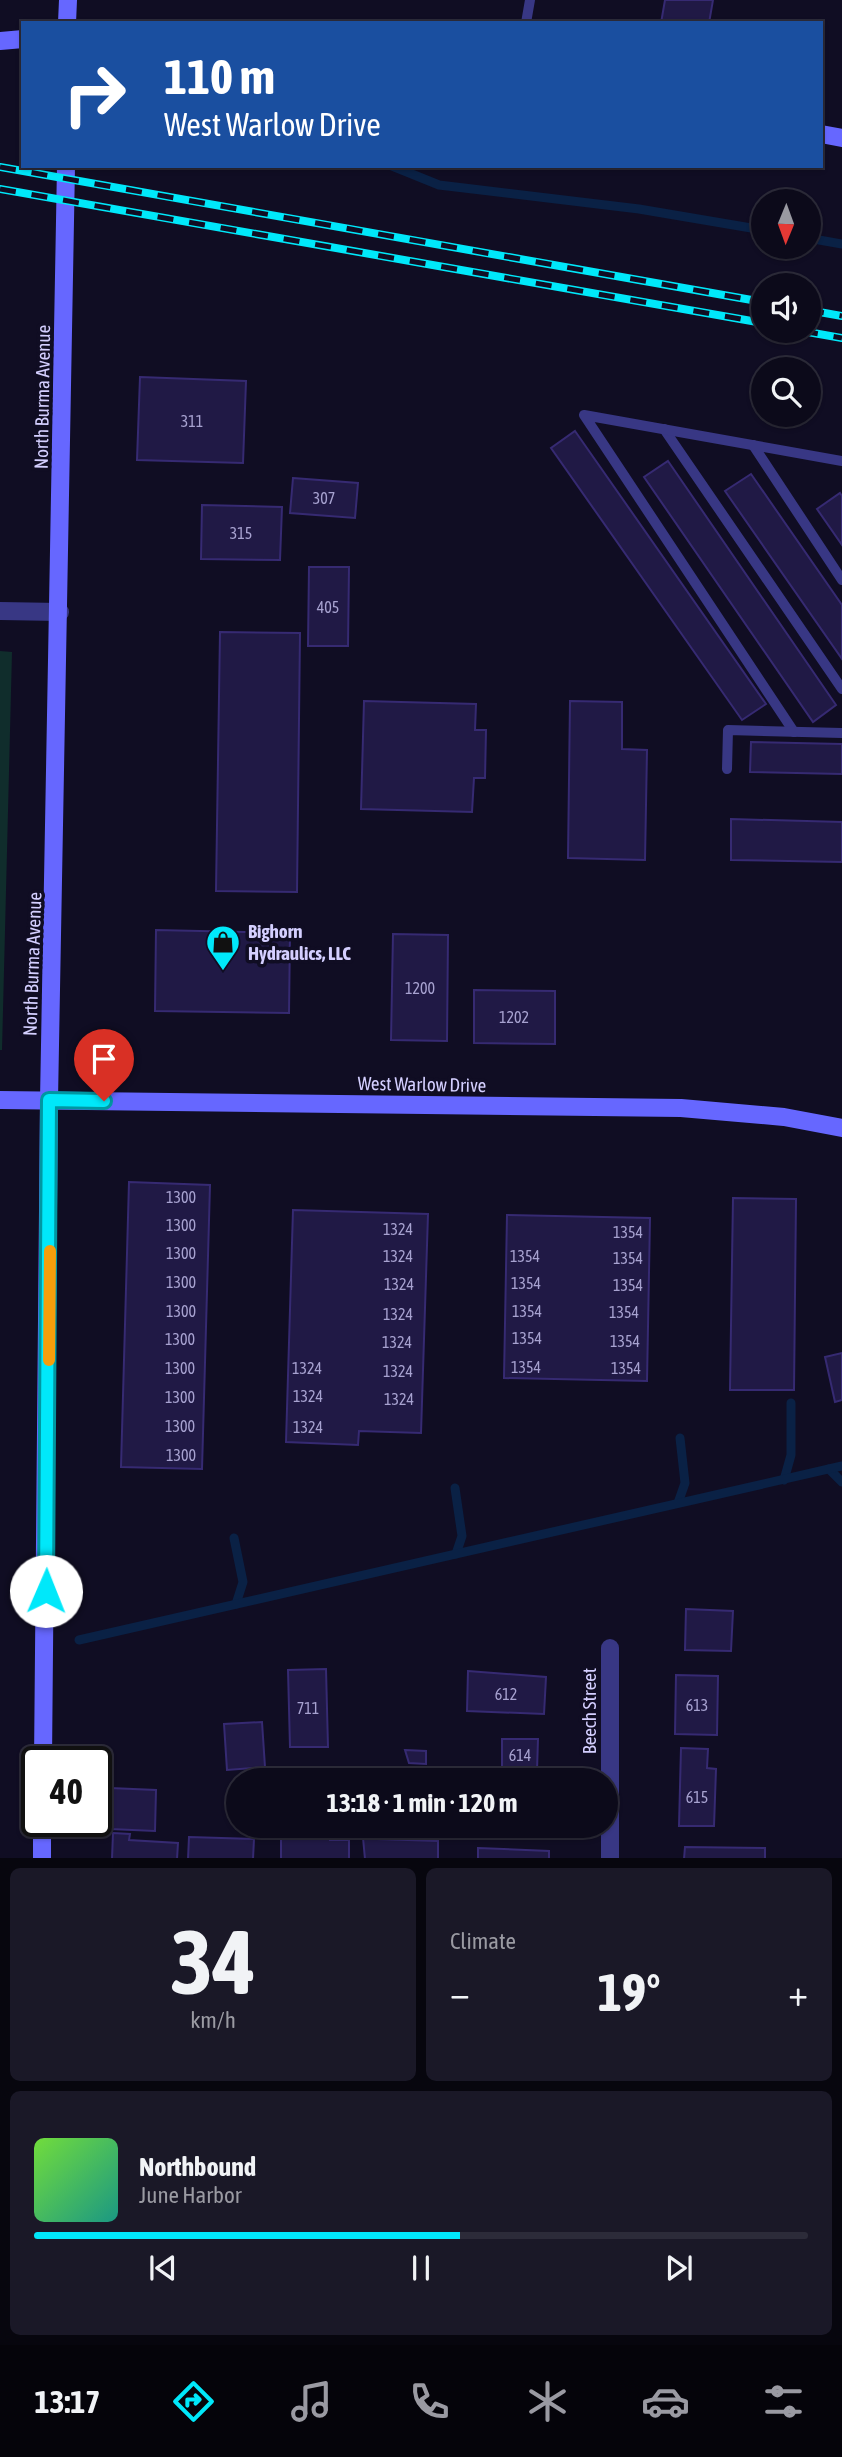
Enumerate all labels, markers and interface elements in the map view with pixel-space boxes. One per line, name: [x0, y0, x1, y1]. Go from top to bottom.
text: 110 m: [164, 48, 275, 104]
icon: right: [49, 49, 140, 140]
text: West Warlow Drive: [164, 106, 381, 143]
north arrow: [751, 189, 821, 259]
map controls: [751, 189, 821, 427]
button: sound: [751, 273, 821, 343]
street label: North Burma Avenue: [30, 325, 54, 469]
button: search: [751, 357, 821, 427]
house number: 311: [181, 412, 203, 430]
house number: 307: [313, 489, 335, 507]
house number: 315: [230, 524, 252, 542]
house number: 405: [317, 598, 339, 616]
street label: North Burma Avenue: [18, 891, 46, 1037]
place label: Bighorn Hydraulics, LLC: [248, 920, 351, 964]
shop icon: Bighorn Hydraulics, LLC: [204, 923, 242, 972]
house number: 1200: [405, 979, 435, 997]
house number: 1202: [499, 1008, 529, 1026]
pin: [74, 1029, 134, 1101]
icon: arrive: [85, 1040, 123, 1078]
street label: West Warlow Drive: [357, 1072, 487, 1096]
house number: 1300: [166, 1188, 196, 1206]
house number: 1300: [166, 1216, 196, 1234]
house number: 1324: [383, 1220, 413, 1238]
house number: 1354: [613, 1223, 643, 1241]
house number: 1300: [166, 1244, 196, 1262]
house number: 1324: [383, 1247, 413, 1265]
house number: 1354: [510, 1247, 540, 1265]
house number: 1354: [613, 1249, 643, 1267]
house number: 1300: [166, 1273, 196, 1291]
house number: 1354: [511, 1274, 541, 1292]
house number: 1324: [384, 1275, 414, 1293]
house number: 1354: [613, 1276, 643, 1294]
house number: 1300: [166, 1302, 196, 1320]
house number: 1354: [512, 1302, 542, 1320]
house number: 1354: [609, 1303, 639, 1321]
house number: 1324: [383, 1305, 413, 1323]
house number: 1354: [512, 1329, 542, 1347]
house number: 1300: [165, 1330, 195, 1348]
house number: 1354: [610, 1332, 640, 1350]
house number: 1324: [382, 1333, 412, 1351]
house number: 1354: [511, 1358, 541, 1376]
house number: 1300: [165, 1359, 195, 1377]
house number: 1324: [292, 1359, 322, 1377]
house number: 1354: [611, 1359, 641, 1377]
house number: 1324: [383, 1362, 413, 1380]
house number: 1324: [293, 1387, 323, 1405]
house number: 1300: [165, 1388, 195, 1406]
house number: 1324: [384, 1390, 414, 1408]
house number: 1300: [165, 1417, 195, 1435]
house number: 1324: [293, 1418, 323, 1436]
house number: 1300: [166, 1446, 196, 1464]
position arrow: [9, 1554, 83, 1628]
street label: Beech Street: [578, 1668, 600, 1754]
house number: 612: [495, 1685, 517, 1703]
house number: 613: [686, 1696, 708, 1714]
house number: 711: [297, 1699, 319, 1717]
speed limit sign: 40: [21, 1746, 112, 1837]
house number: 614: [509, 1746, 531, 1764]
text: 13:18 · 1 min · 120 m: [327, 1788, 517, 1818]
house number: 615: [686, 1788, 708, 1806]
text: 34: [170, 1909, 256, 2013]
text: Climate: [450, 1928, 516, 1954]
text: 19°: [597, 1962, 661, 2022]
text: −: [450, 1971, 470, 2014]
text: +: [788, 1971, 808, 2014]
text: km/h: [190, 2007, 236, 2033]
text: Northbound: [139, 2152, 256, 2182]
text: June Harbor: [139, 2182, 242, 2208]
icon: previous: [144, 2249, 182, 2287]
icon: pause: [402, 2249, 440, 2287]
icon: next: [660, 2249, 698, 2287]
icon: directions: [169, 2377, 218, 2426]
icon: music: [287, 2377, 336, 2426]
icon: phone: [405, 2377, 454, 2426]
icon: climate: [523, 2377, 572, 2426]
icon: car: [641, 2377, 690, 2426]
icon: filters: [759, 2377, 808, 2426]
text: 13:17: [34, 2383, 100, 2420]

